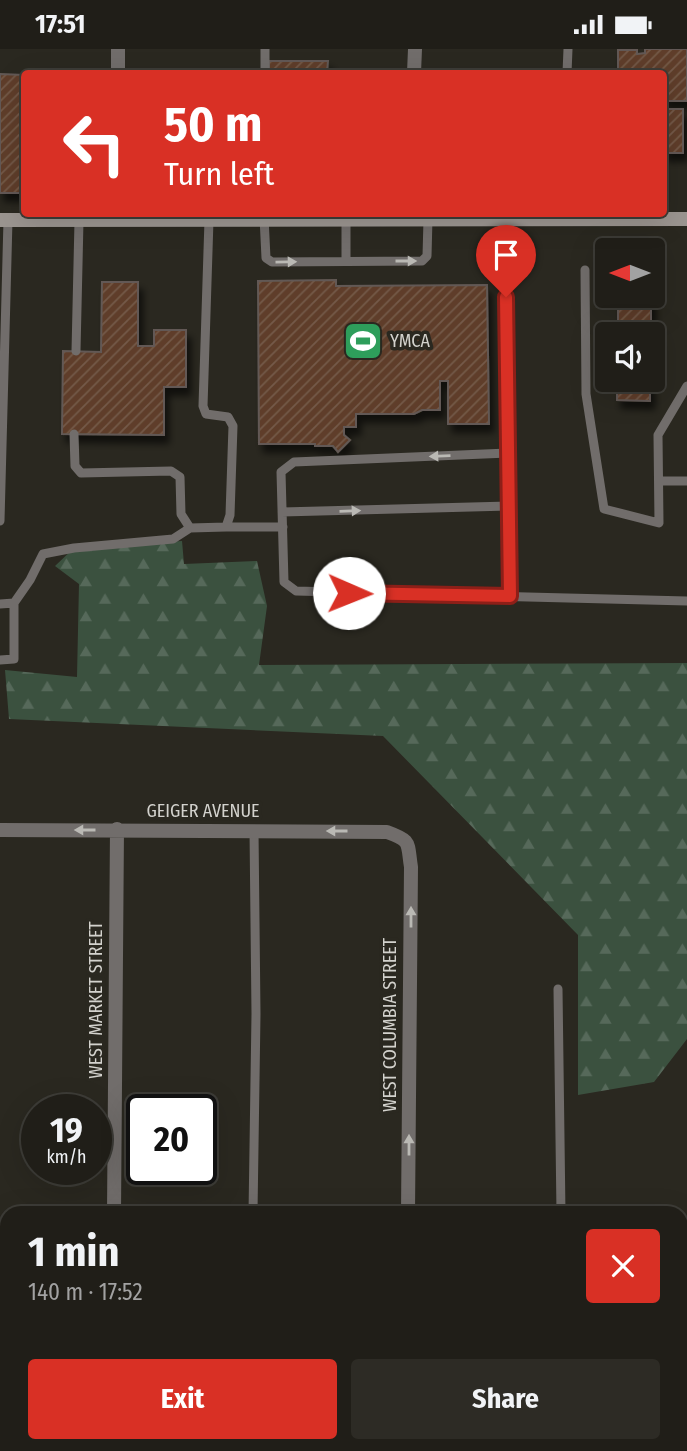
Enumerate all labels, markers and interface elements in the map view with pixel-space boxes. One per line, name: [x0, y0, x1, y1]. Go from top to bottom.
text: 17:51: [35, 9, 86, 40]
text: 50 m: [164, 95, 262, 154]
icon: left: [49, 98, 140, 189]
text: Turn left: [164, 155, 274, 193]
pin: [476, 225, 536, 297]
icon: arrive: [487, 236, 525, 274]
north arrow: [595, 238, 665, 308]
map controls: [595, 238, 665, 392]
one-way arrow: [395, 255, 417, 267]
one-way arrow: [276, 256, 298, 268]
sports icon: YMCA: [342, 320, 384, 362]
button: sound: [595, 322, 665, 392]
place label: YMCA: [390, 330, 430, 352]
one-way arrow: [429, 450, 451, 461]
one-way arrow: [339, 505, 361, 516]
position arrow: [312, 556, 386, 630]
street label: GEIGER AVENUE: [146, 800, 260, 822]
one-way arrow: [74, 824, 96, 836]
one-way arrow: [326, 825, 348, 837]
one-way arrow: [405, 906, 416, 928]
street label: WEST MARKET STREET: [85, 921, 107, 1079]
street label: WEST COLUMBIA STREET: [379, 937, 401, 1112]
speed limit sign: 20: [126, 1094, 217, 1185]
text: 19: [50, 1109, 83, 1151]
one-way arrow: [403, 1133, 415, 1155]
text: km/h: [46, 1146, 87, 1168]
text: 1 min: [28, 1227, 119, 1277]
button: close: [586, 1229, 660, 1303]
text: 140 m · 17:52: [28, 1278, 143, 1306]
button: Exit: [28, 1359, 337, 1439]
button: Share: [351, 1359, 660, 1439]

